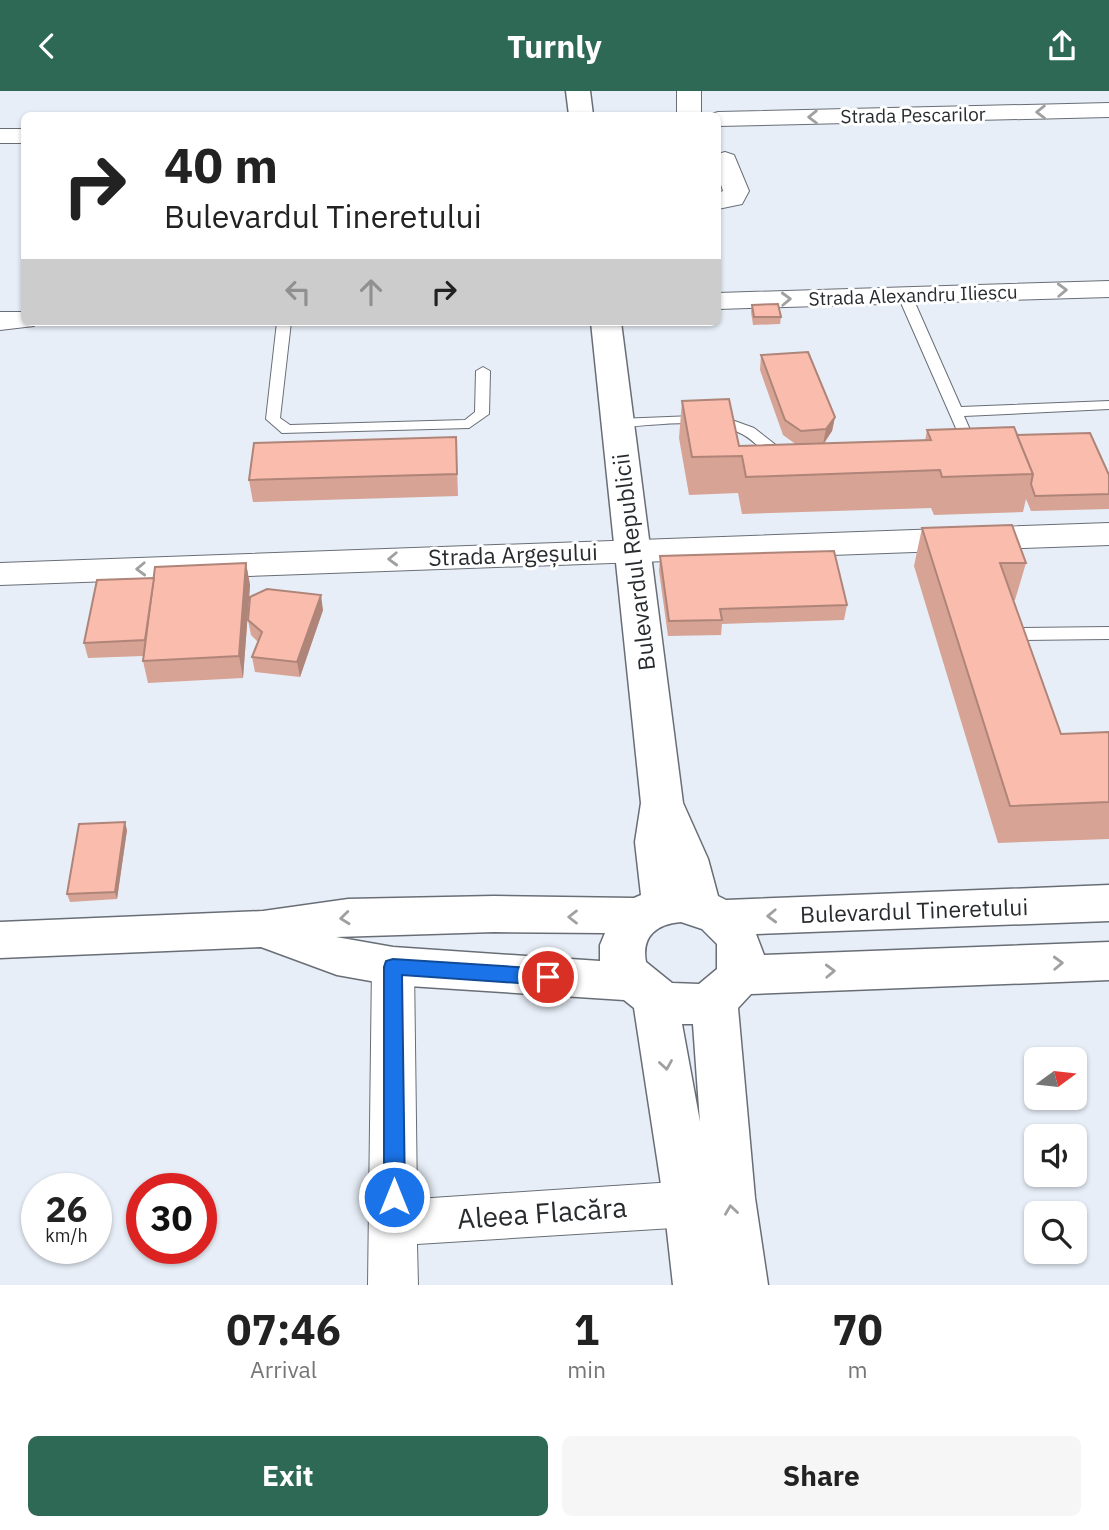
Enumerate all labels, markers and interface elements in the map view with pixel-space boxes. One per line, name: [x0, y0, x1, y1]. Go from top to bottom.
text: Turnly: [507, 25, 602, 67]
icon: back: [28, 27, 66, 65]
icon: share: [1043, 27, 1081, 65]
street label: Strada Pescarilor: [840, 102, 986, 128]
one-way arrow: [1035, 104, 1046, 119]
one-way arrow: [808, 109, 818, 125]
text: 40 m: [164, 133, 278, 196]
icon: right: [49, 140, 140, 231]
text: Bulevardul Tineretului: [164, 195, 482, 237]
icon: left: [279, 273, 317, 311]
icon: ahead: [352, 273, 390, 311]
icon: right: [425, 273, 463, 311]
street label: Strada Alexandru Iliescu: [808, 279, 1018, 311]
one-way arrow: [1057, 283, 1068, 298]
one-way arrow: [780, 291, 791, 306]
street label: Bulevardul Republicii: [605, 452, 661, 672]
street label: Strada Argeșului: [428, 536, 598, 572]
one-way arrow: [387, 552, 398, 567]
one-way arrow: [135, 561, 146, 576]
street label: Bulevardul Tineretului: [799, 891, 1029, 929]
one-way arrow: [567, 909, 578, 925]
one-way arrow: [766, 909, 777, 924]
one-way arrow: [340, 910, 351, 925]
pin: [518, 947, 578, 1007]
one-way arrow: [1053, 956, 1064, 971]
icon: arrive: [529, 958, 567, 996]
one-way arrow: [825, 964, 836, 979]
north arrow: [1024, 1047, 1087, 1109]
map controls: [1024, 1047, 1087, 1264]
one-way arrow: [658, 1059, 673, 1071]
button: sound: [1024, 1124, 1087, 1187]
position arrow: [357, 1160, 431, 1234]
speed limit sign: 30: [126, 1173, 217, 1264]
text: 26: [45, 1186, 88, 1232]
street label: Aleea Flacăra: [456, 1188, 628, 1237]
button: search: [1024, 1201, 1087, 1264]
one-way arrow: [724, 1204, 739, 1215]
text: km/h: [45, 1224, 88, 1247]
text: 07:46: [226, 1302, 341, 1357]
text: 1: [574, 1302, 599, 1357]
text: 70: [832, 1302, 883, 1357]
text: Arrival: [250, 1354, 317, 1384]
text: min: [567, 1354, 606, 1384]
text: m: [847, 1354, 868, 1384]
button: Exit: [28, 1436, 548, 1516]
button: Share: [562, 1436, 1081, 1516]

